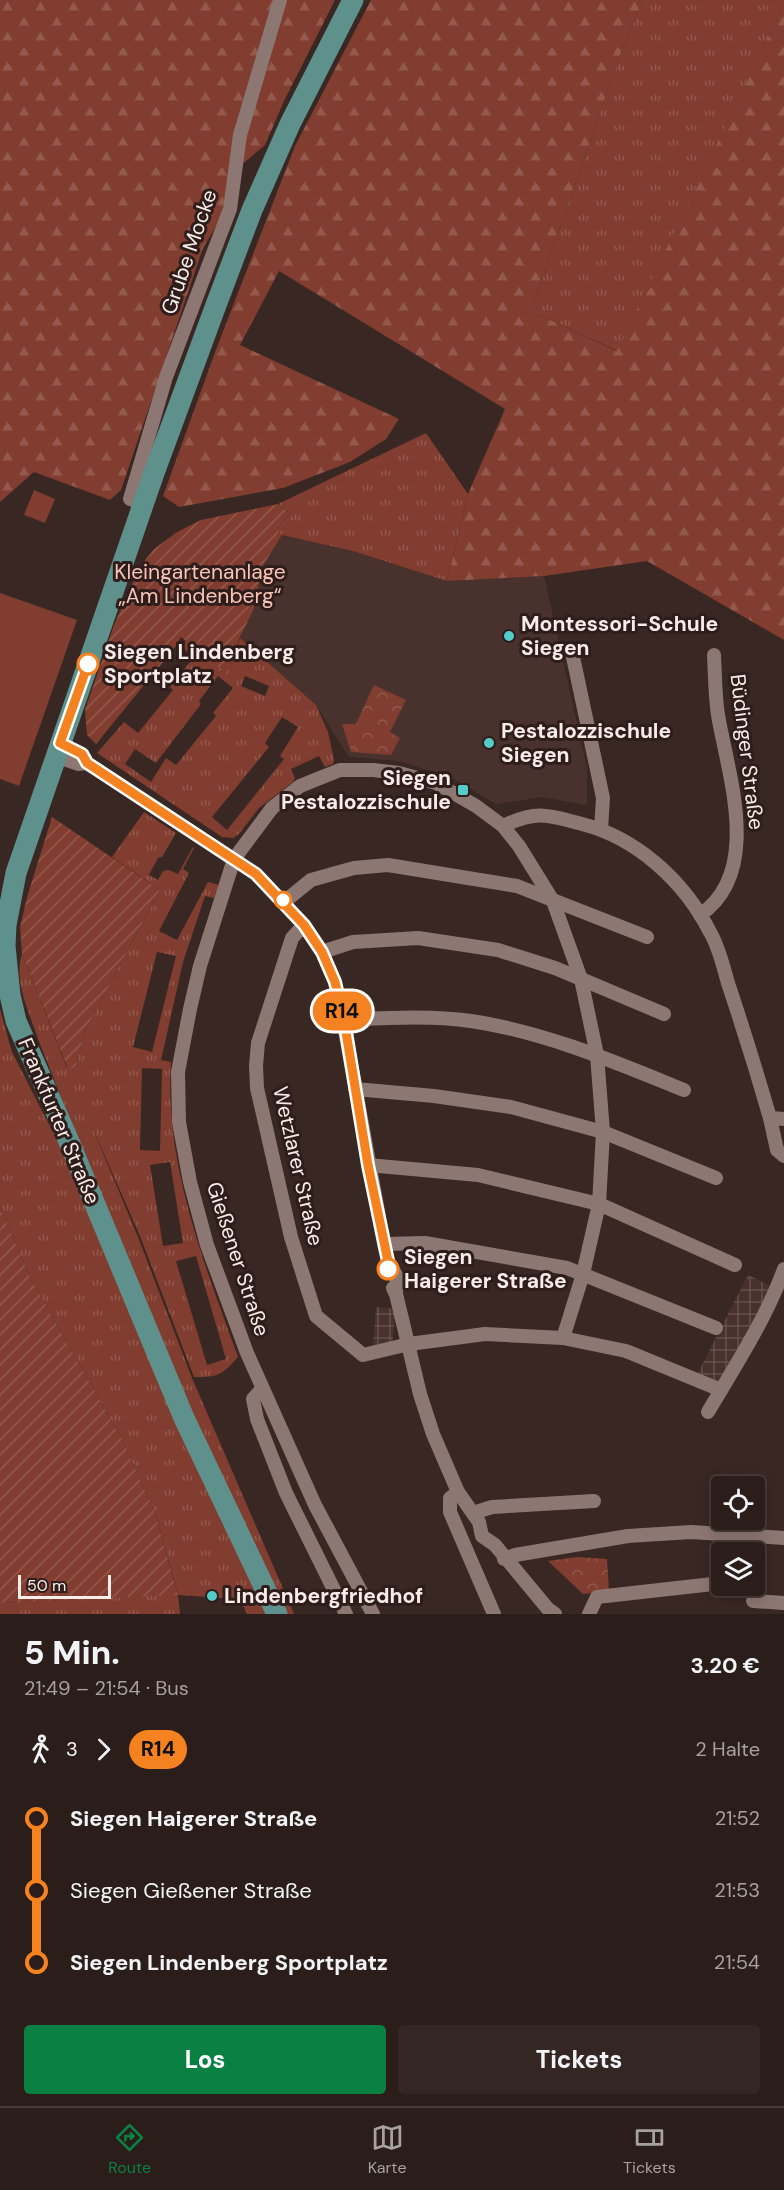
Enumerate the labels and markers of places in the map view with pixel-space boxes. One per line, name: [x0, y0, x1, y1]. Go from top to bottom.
place label: Montessori-Schule Siegen: [521, 610, 718, 662]
marker: Montessori-Schule Siegen: [502, 629, 516, 643]
place label: Siegen Lindenberg Sportplatz: [104, 638, 294, 690]
marker: Siegen Lindenberg Sportplatz: [77, 653, 99, 675]
place label: Pestalozzischule Siegen: [501, 717, 671, 769]
marker: Pestalozzischule Siegen: [482, 736, 496, 750]
place label: Siegen Pestalozzischule: [281, 764, 451, 816]
marker: Siegen Pestalozzischule: [456, 783, 470, 797]
unlabelled marker: [274, 891, 292, 909]
place label: Siegen Haigerer Straße: [404, 1243, 567, 1295]
marker: Siegen Haigerer Straße: [377, 1258, 399, 1280]
place label: Lindenbergfriedhof: [224, 1582, 423, 1610]
marker: Lindenbergfriedhof: [205, 1589, 219, 1603]

